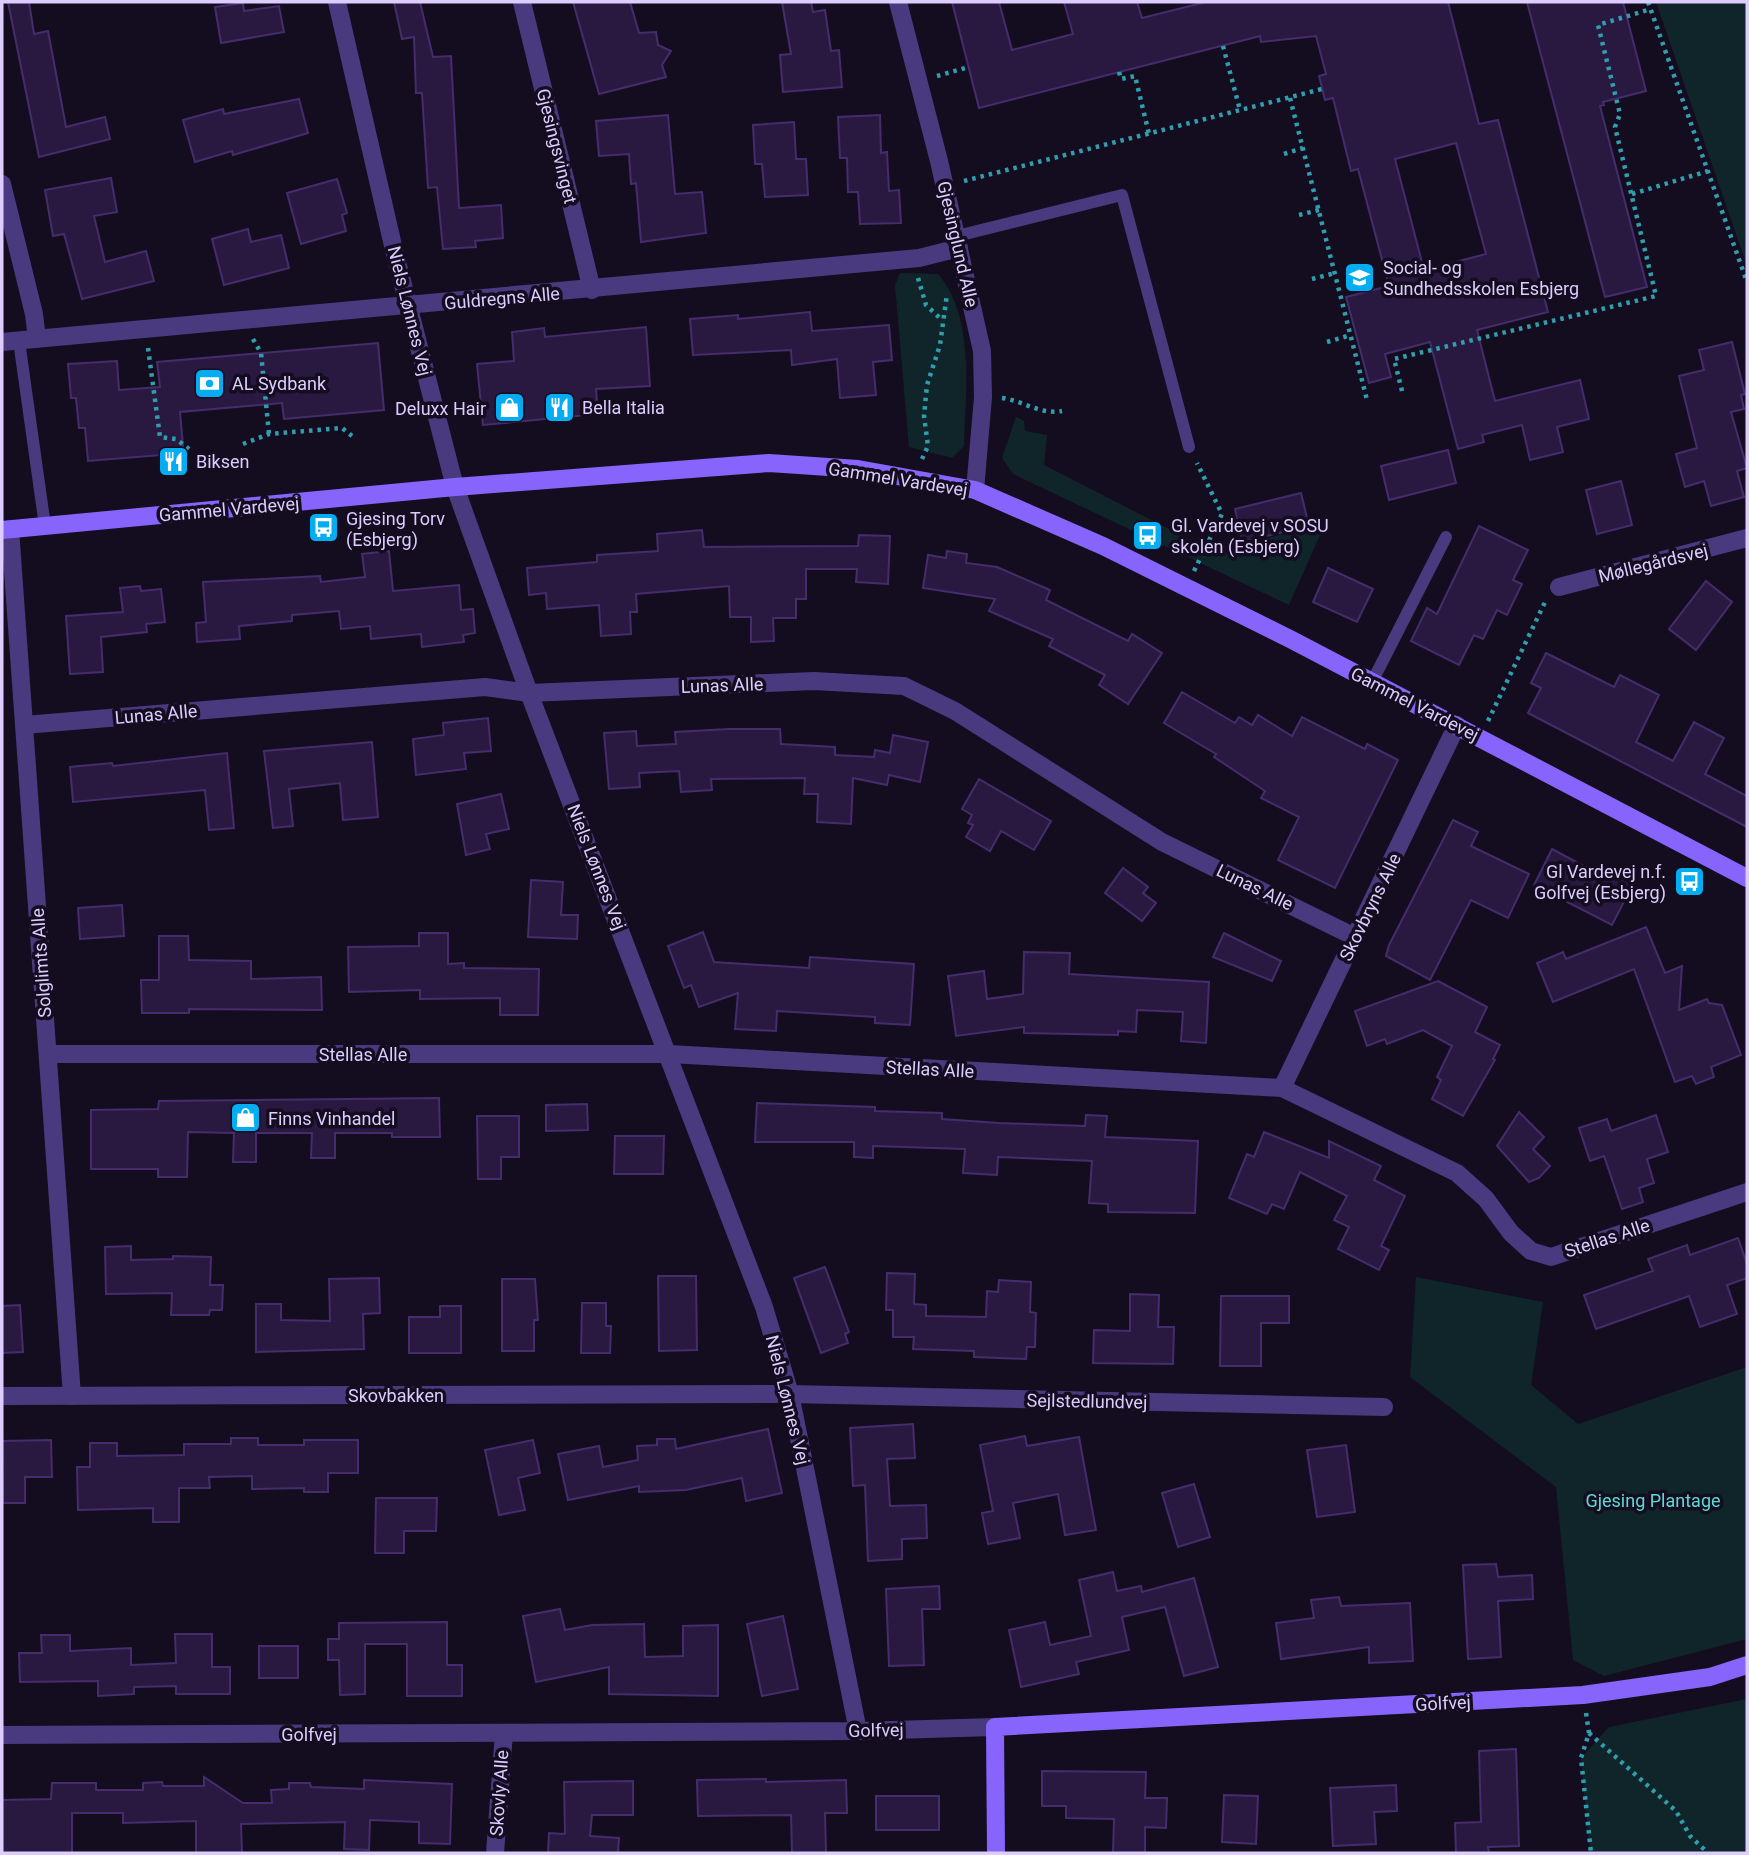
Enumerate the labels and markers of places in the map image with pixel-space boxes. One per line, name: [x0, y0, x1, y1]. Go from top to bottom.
place label: Social- og Sundhedsskolen Esbjerg: [1383, 257, 1579, 299]
school or university icon: Social- og Sundhedsskolen Esbjerg: [1343, 260, 1377, 294]
bank icon: AL Sydbank: [192, 366, 226, 400]
place label: AL Sydbank: [232, 373, 327, 394]
restaurant icon: Bella Italia: [542, 390, 576, 424]
shop icon: Deluxx Hair: [492, 391, 526, 425]
place label: Bella Italia: [582, 397, 665, 418]
place label: Deluxx Hair: [395, 398, 486, 419]
restaurant icon: Biksen: [156, 444, 190, 478]
place label: Biksen: [196, 451, 250, 472]
place label: Gjesing Torv (Esbjerg): [346, 508, 445, 551]
bus stop icon: Gjesing Torv (Esbjerg): [306, 511, 340, 545]
place label: Gl. Vardevej v SOSU skolen (Esbjerg): [1171, 515, 1329, 558]
bus stop icon: Gl. Vardevej v SOSU skolen (Esbjerg): [1131, 518, 1165, 552]
place label: Gl Vardevej n.f. Golfvej (Esbjerg): [1534, 861, 1666, 904]
bus stop icon: Gl Vardevej n.f. Golfvej (Esbjerg): [1672, 864, 1706, 898]
shop icon: Finns Vinhandel: [228, 1101, 262, 1135]
place label: Finns Vinhandel: [268, 1108, 395, 1129]

